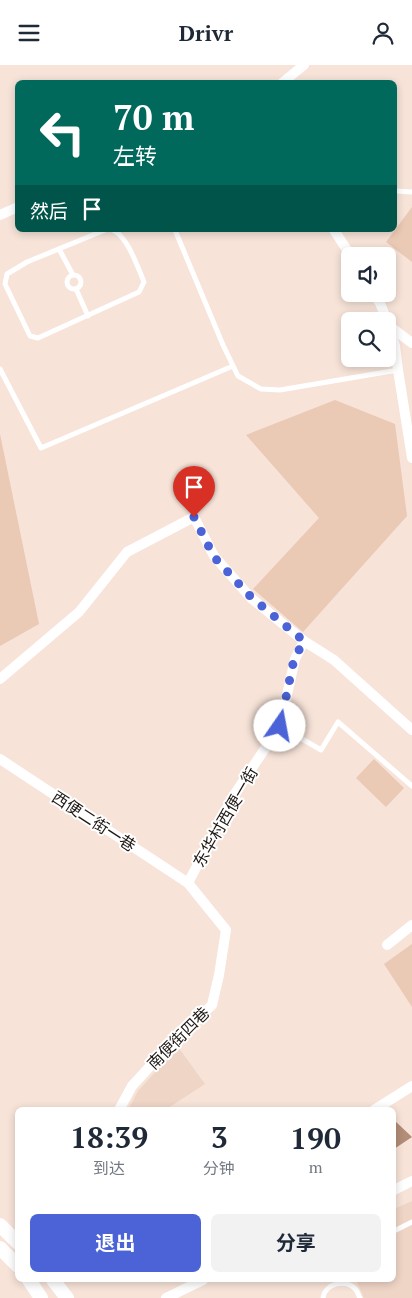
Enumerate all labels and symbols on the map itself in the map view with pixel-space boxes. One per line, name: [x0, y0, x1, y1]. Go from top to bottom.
pin: [173, 466, 215, 517]
position arrow: [253, 699, 305, 751]
street label: 东华村西便一街: [187, 763, 263, 871]
street label: 西便二街一巷: [48, 786, 140, 856]
street label: 南便街四巷: [142, 1002, 214, 1074]

